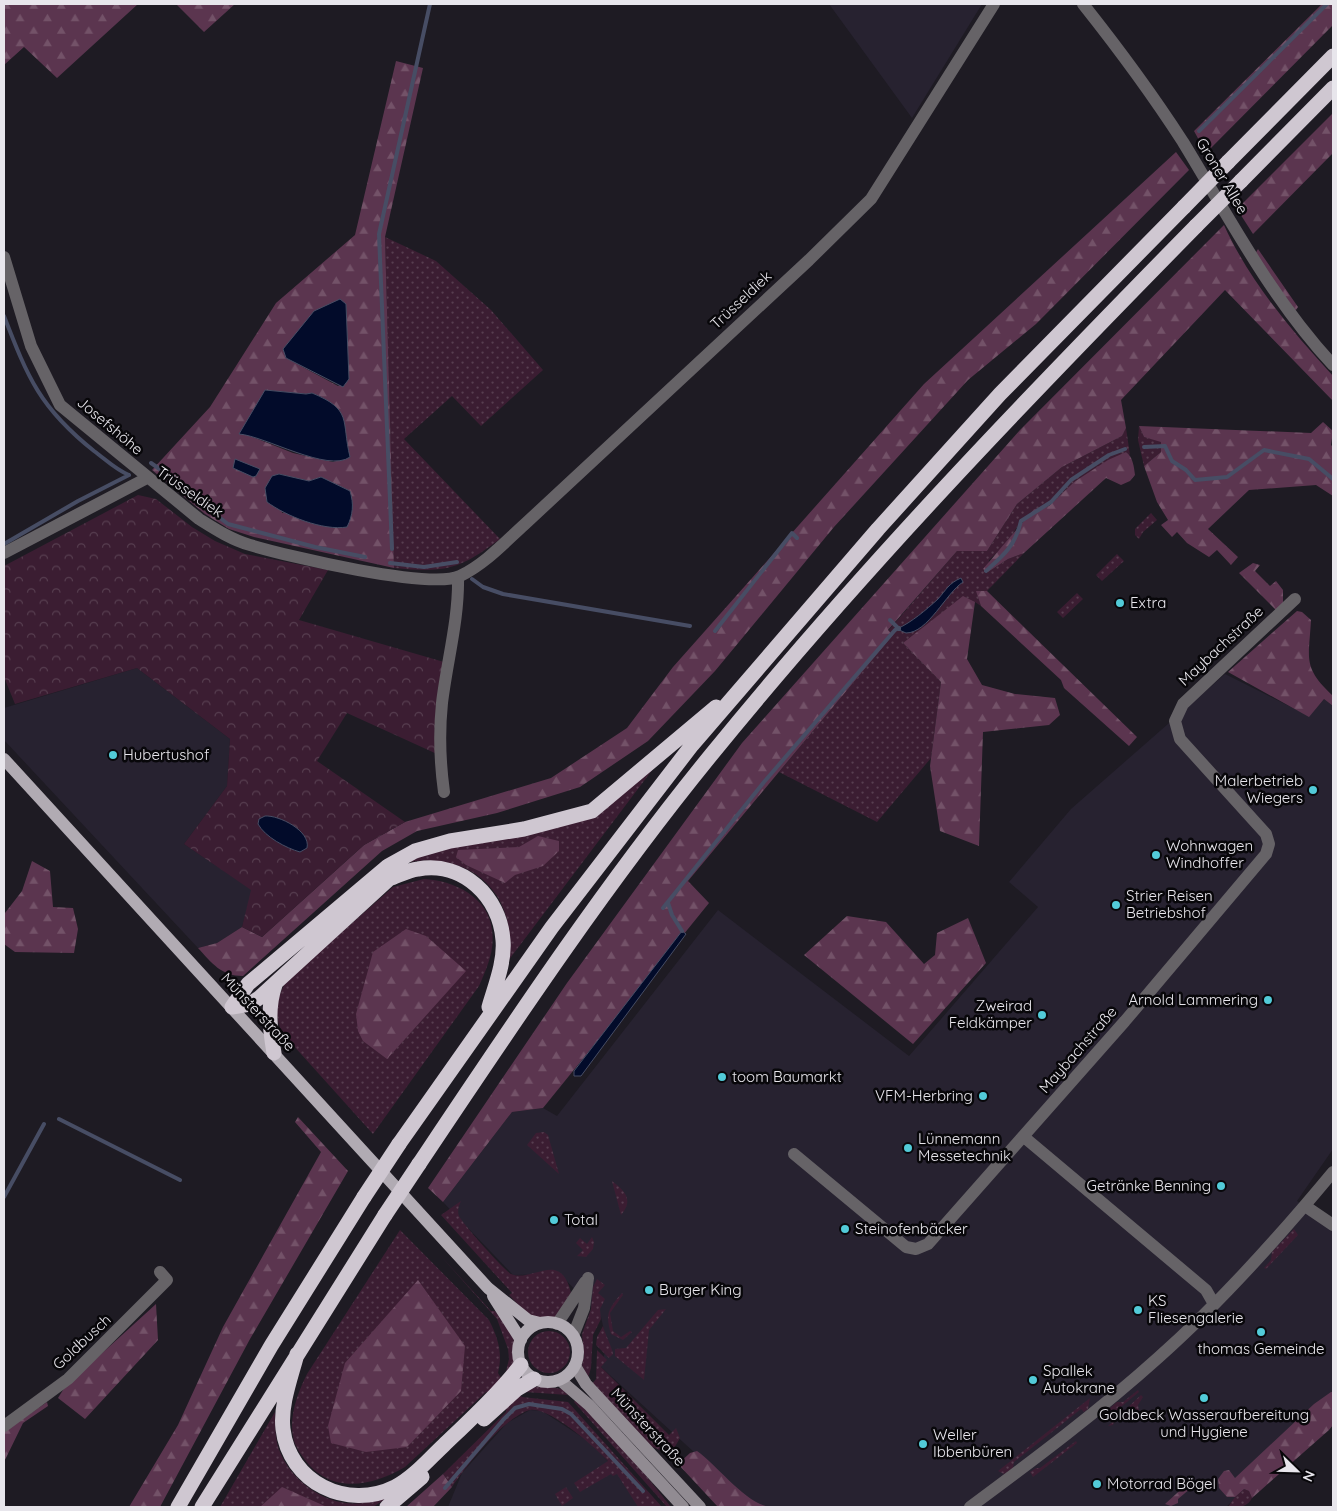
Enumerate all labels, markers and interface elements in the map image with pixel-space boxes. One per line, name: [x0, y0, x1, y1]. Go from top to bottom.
street label: Groner Allee: [1192, 134, 1253, 217]
street label: Trüsseldiek: [706, 266, 775, 333]
street label: Josefshöhe: [74, 393, 147, 459]
street label: Trüsseldiek: [153, 462, 227, 521]
place label: Extra: [1130, 593, 1166, 612]
marker: Extra: [1114, 597, 1126, 609]
street label: Maybachstraße: [1174, 602, 1267, 690]
place label: Hubertushof: [123, 745, 210, 764]
marker: Hubertushof: [107, 749, 119, 761]
place label: Malerbetrieb Wiegers: [1215, 771, 1303, 807]
marker: Malerbetrieb Wiegers: [1307, 784, 1319, 796]
place label: Wohnwagen Windhoffer: [1166, 836, 1253, 872]
marker: Wohnwagen Windhoffer: [1150, 849, 1162, 861]
place label: Strier Reisen Betriebshof: [1126, 886, 1213, 922]
marker: Strier Reisen Betriebshof: [1110, 899, 1122, 911]
street label: Münsterstraße: [217, 969, 300, 1055]
place label: Arnold Lammering: [1128, 990, 1258, 1009]
marker: Arnold Lammering: [1262, 994, 1274, 1006]
place label: Zweirad Feldkämper: [949, 996, 1032, 1032]
street label: Maybachstraße: [1035, 1002, 1121, 1097]
marker: Zweirad Feldkämper: [1036, 1009, 1048, 1021]
place label: toom Baumarkt: [732, 1067, 842, 1086]
marker: toom Baumarkt: [716, 1071, 728, 1083]
place label: VFM-Herbring: [875, 1086, 973, 1105]
marker: VFM-Herbring: [977, 1090, 989, 1102]
place label: Lünnemann Messetechnik: [918, 1129, 1011, 1165]
marker: Lünnemann Messetechnik: [902, 1142, 914, 1154]
place label: Getränke Benning: [1087, 1176, 1211, 1195]
marker: Getränke Benning: [1215, 1180, 1227, 1192]
place label: Total: [564, 1210, 598, 1229]
marker: Total: [548, 1214, 560, 1226]
place label: Steinofenbäcker: [855, 1219, 968, 1238]
marker: Steinofenbäcker: [839, 1223, 851, 1235]
place label: Burger King: [659, 1280, 742, 1299]
marker: Burger King: [643, 1284, 655, 1296]
place label: KS Fliesengalerie: [1148, 1291, 1243, 1327]
marker: KS Fliesengalerie: [1132, 1304, 1144, 1316]
street label: Goldbusch: [49, 1310, 115, 1373]
marker: thomas Gemeinde: [1255, 1326, 1267, 1338]
place label: thomas Gemeinde: [1197, 1339, 1325, 1358]
place label: Spallek Autokrane: [1043, 1361, 1115, 1397]
marker: Spallek Autokrane: [1027, 1374, 1039, 1386]
street label: Münsterstraße: [607, 1384, 690, 1470]
marker: Goldbeck Wasseraufbereitung und Hygiene: [1198, 1392, 1210, 1404]
place label: Goldbeck Wasseraufbereitung und Hygiene: [1099, 1405, 1309, 1441]
place label: Weller Ibbenbüren: [933, 1425, 1012, 1461]
marker: Weller Ibbenbüren: [917, 1438, 929, 1450]
north arrow: [1272, 1446, 1322, 1496]
text: N: [1299, 1468, 1319, 1484]
place label: Motorrad Bögel: [1107, 1474, 1216, 1493]
marker: Motorrad Bögel: [1091, 1478, 1103, 1490]

